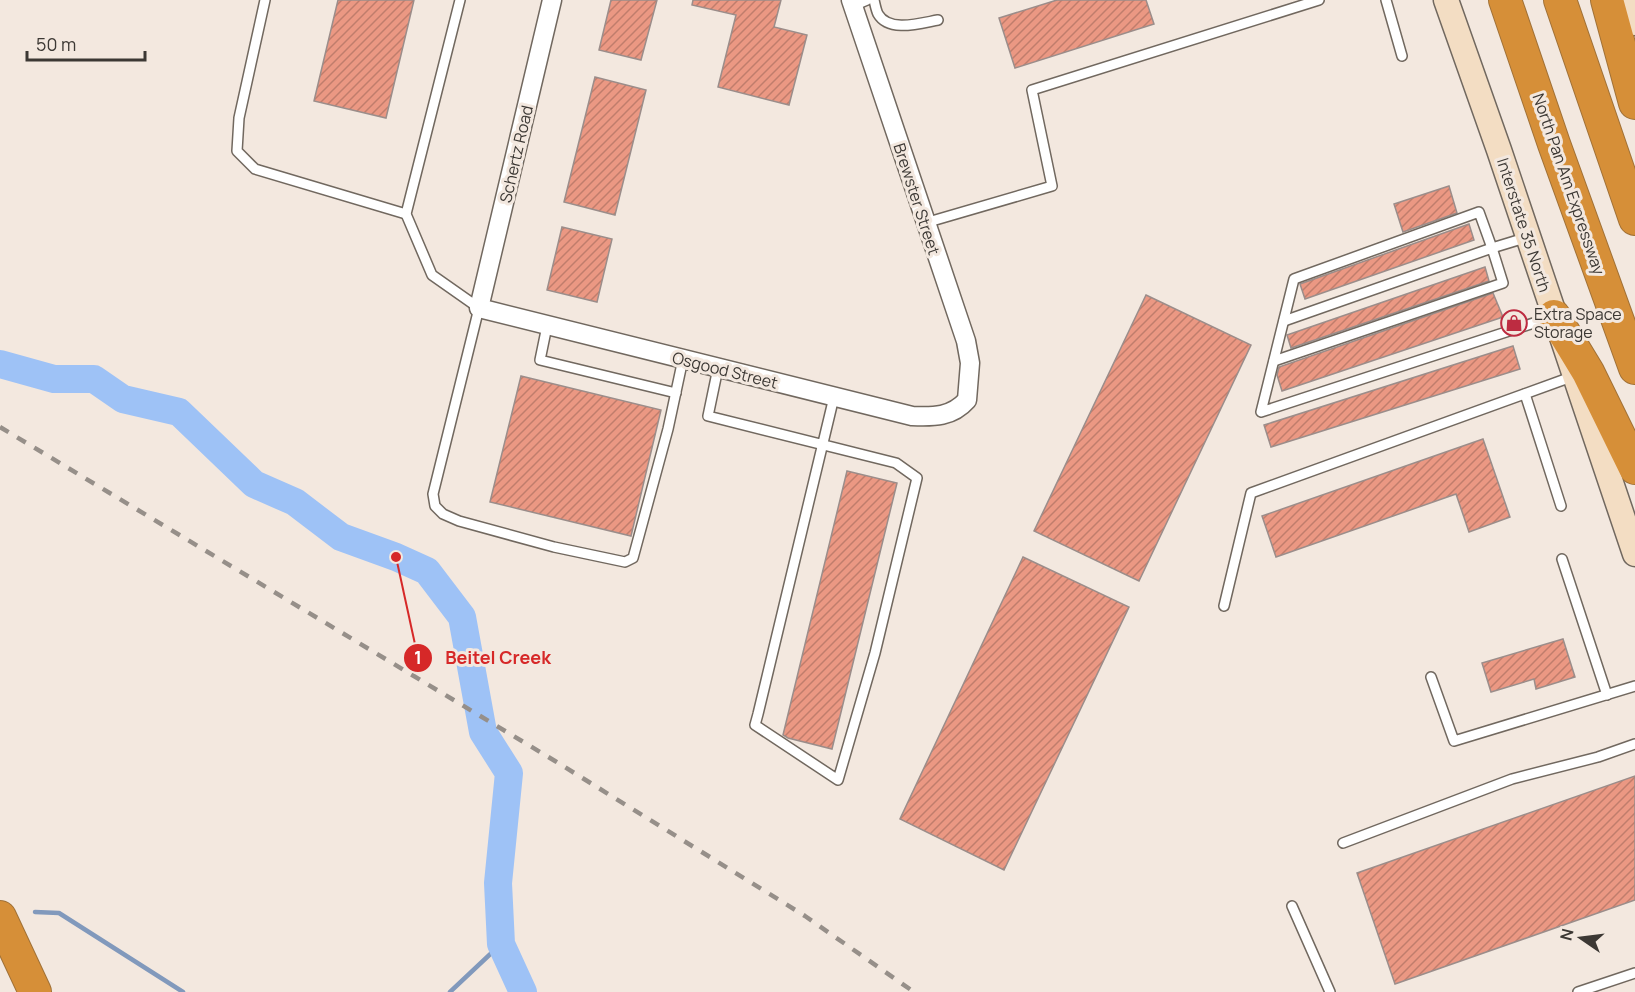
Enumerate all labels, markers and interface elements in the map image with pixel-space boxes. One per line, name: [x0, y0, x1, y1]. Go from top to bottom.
scale bar: [27, 24, 146, 62]
text: 50 m: [36, 32, 76, 56]
street label: North Pan Am Expressway: [1528, 90, 1611, 278]
street label: Schertz Road: [494, 103, 538, 205]
street label: Brewster Street: [889, 140, 945, 258]
street label: Interstate 35 North: [1492, 155, 1556, 295]
place label: Extra Space Storage: [1534, 303, 1622, 343]
shop icon: Extra Space Storage: [1499, 308, 1529, 338]
street label: Osgood Street: [670, 346, 780, 394]
callout: Beitel Creek: [403, 640, 563, 676]
text: 1: [414, 645, 422, 669]
text: Beitel Creek: [445, 645, 552, 669]
north arrow: [1551, 908, 1611, 968]
text: N: [1554, 926, 1579, 943]

